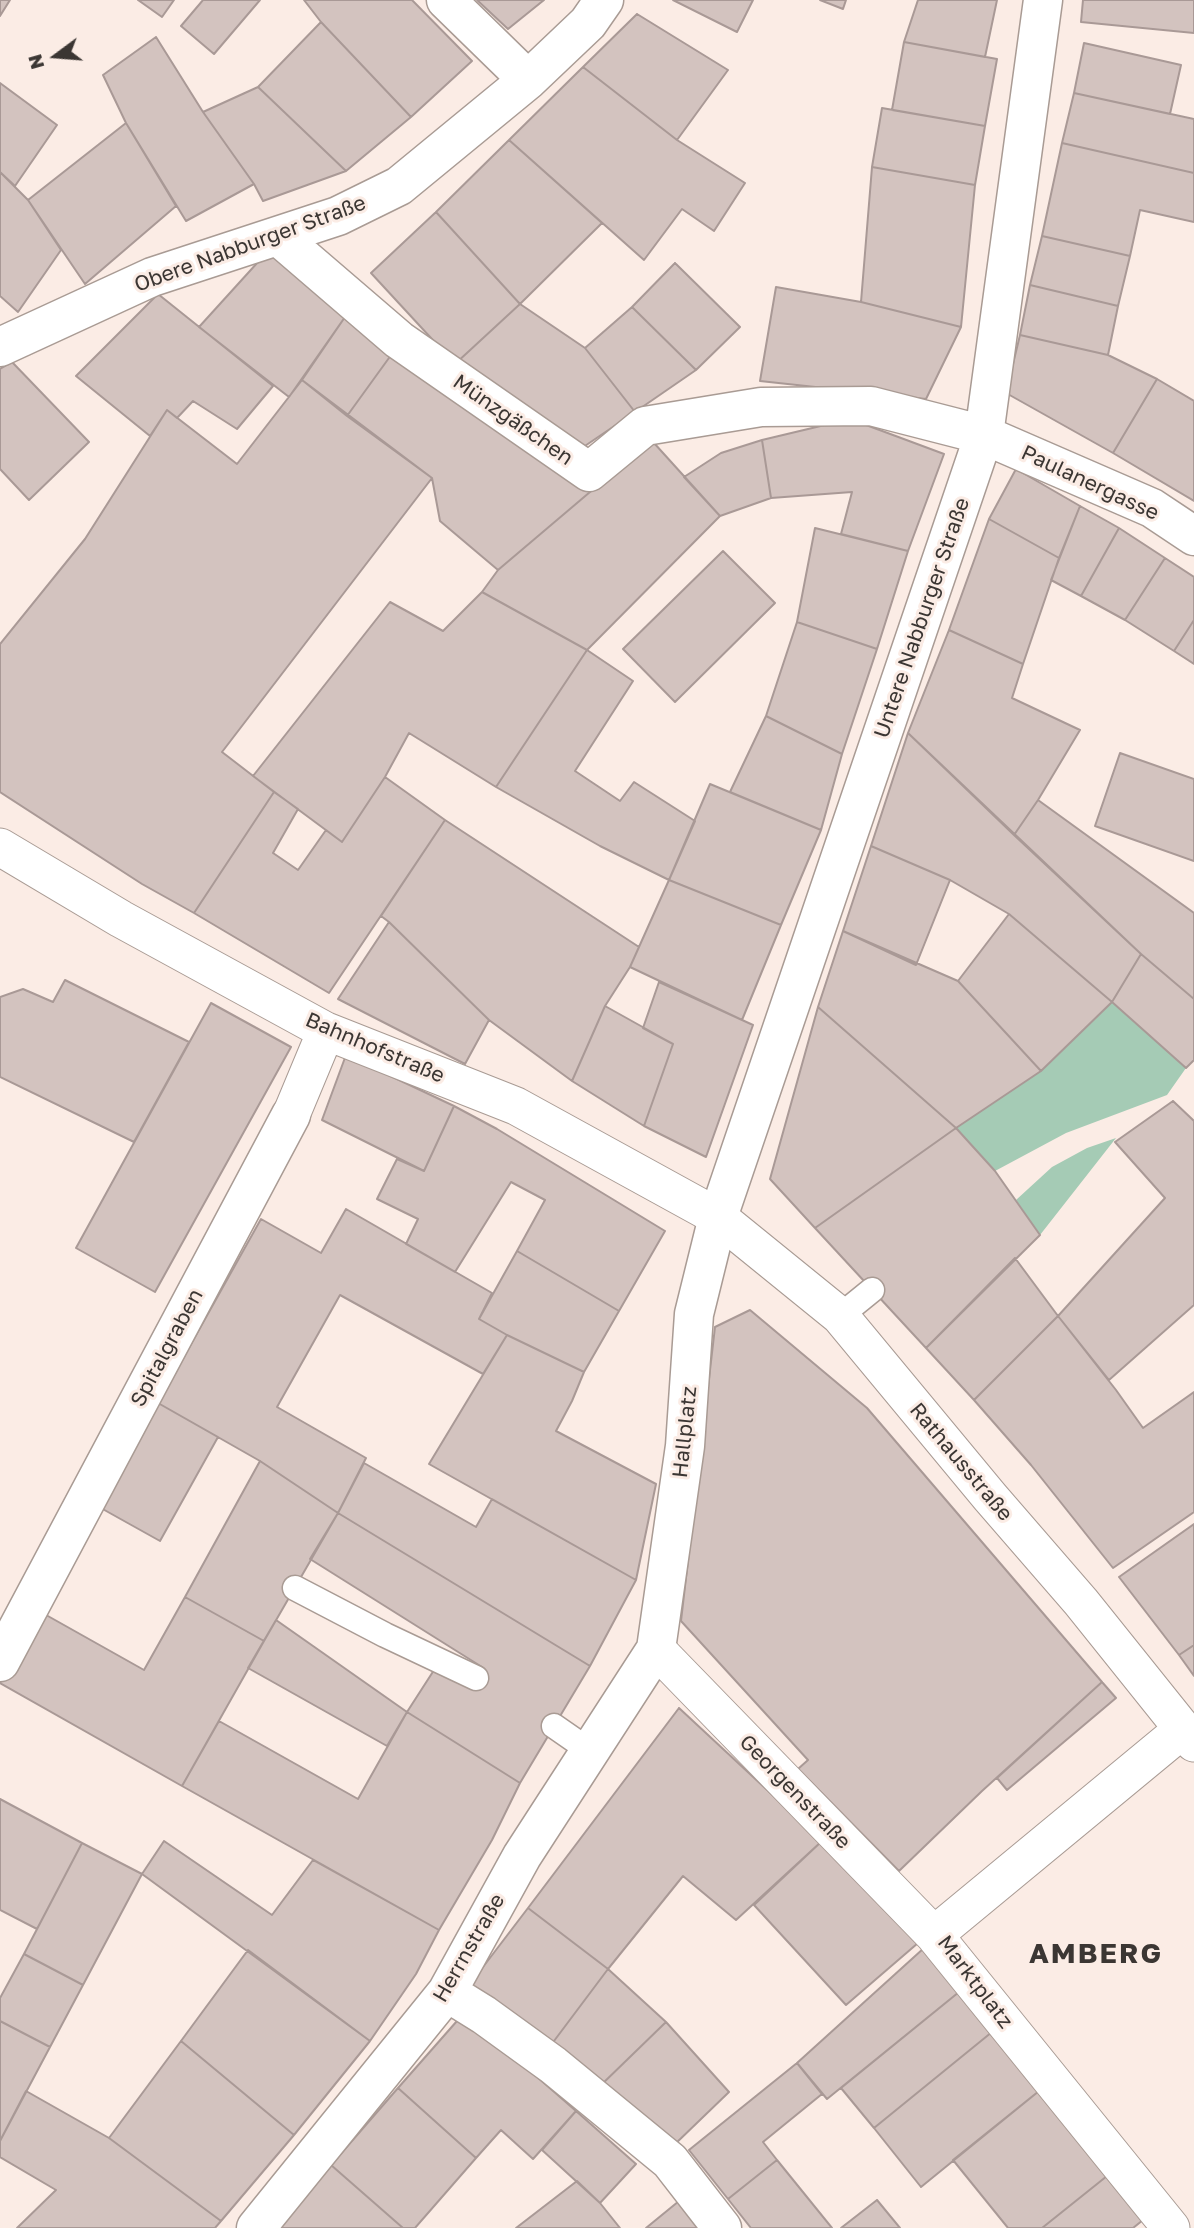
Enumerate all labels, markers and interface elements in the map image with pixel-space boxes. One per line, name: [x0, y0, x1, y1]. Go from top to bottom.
north arrow: [21, 21, 91, 91]
text: N: [22, 52, 48, 72]
street label: Obere Nabburger Straße: [131, 190, 369, 298]
street label: Münzgäßchen: [448, 369, 578, 471]
street label: Paulanergasse: [1017, 440, 1163, 526]
street label: Untere Nabburger Straße: [869, 495, 975, 741]
street label: Bahnhofstraße: [302, 1007, 448, 1089]
street label: Spitalgraben: [125, 1285, 209, 1411]
street label: Hallplatz: [668, 1385, 702, 1479]
street label: Rathausstraße: [904, 1398, 1018, 1526]
street label: Georgenstraße: [734, 1730, 856, 1854]
street label: Herrnstraße: [428, 1889, 510, 2007]
street label: Marktplatz: [932, 1931, 1018, 2033]
district label: AMBERG: [1030, 1937, 1162, 1971]

